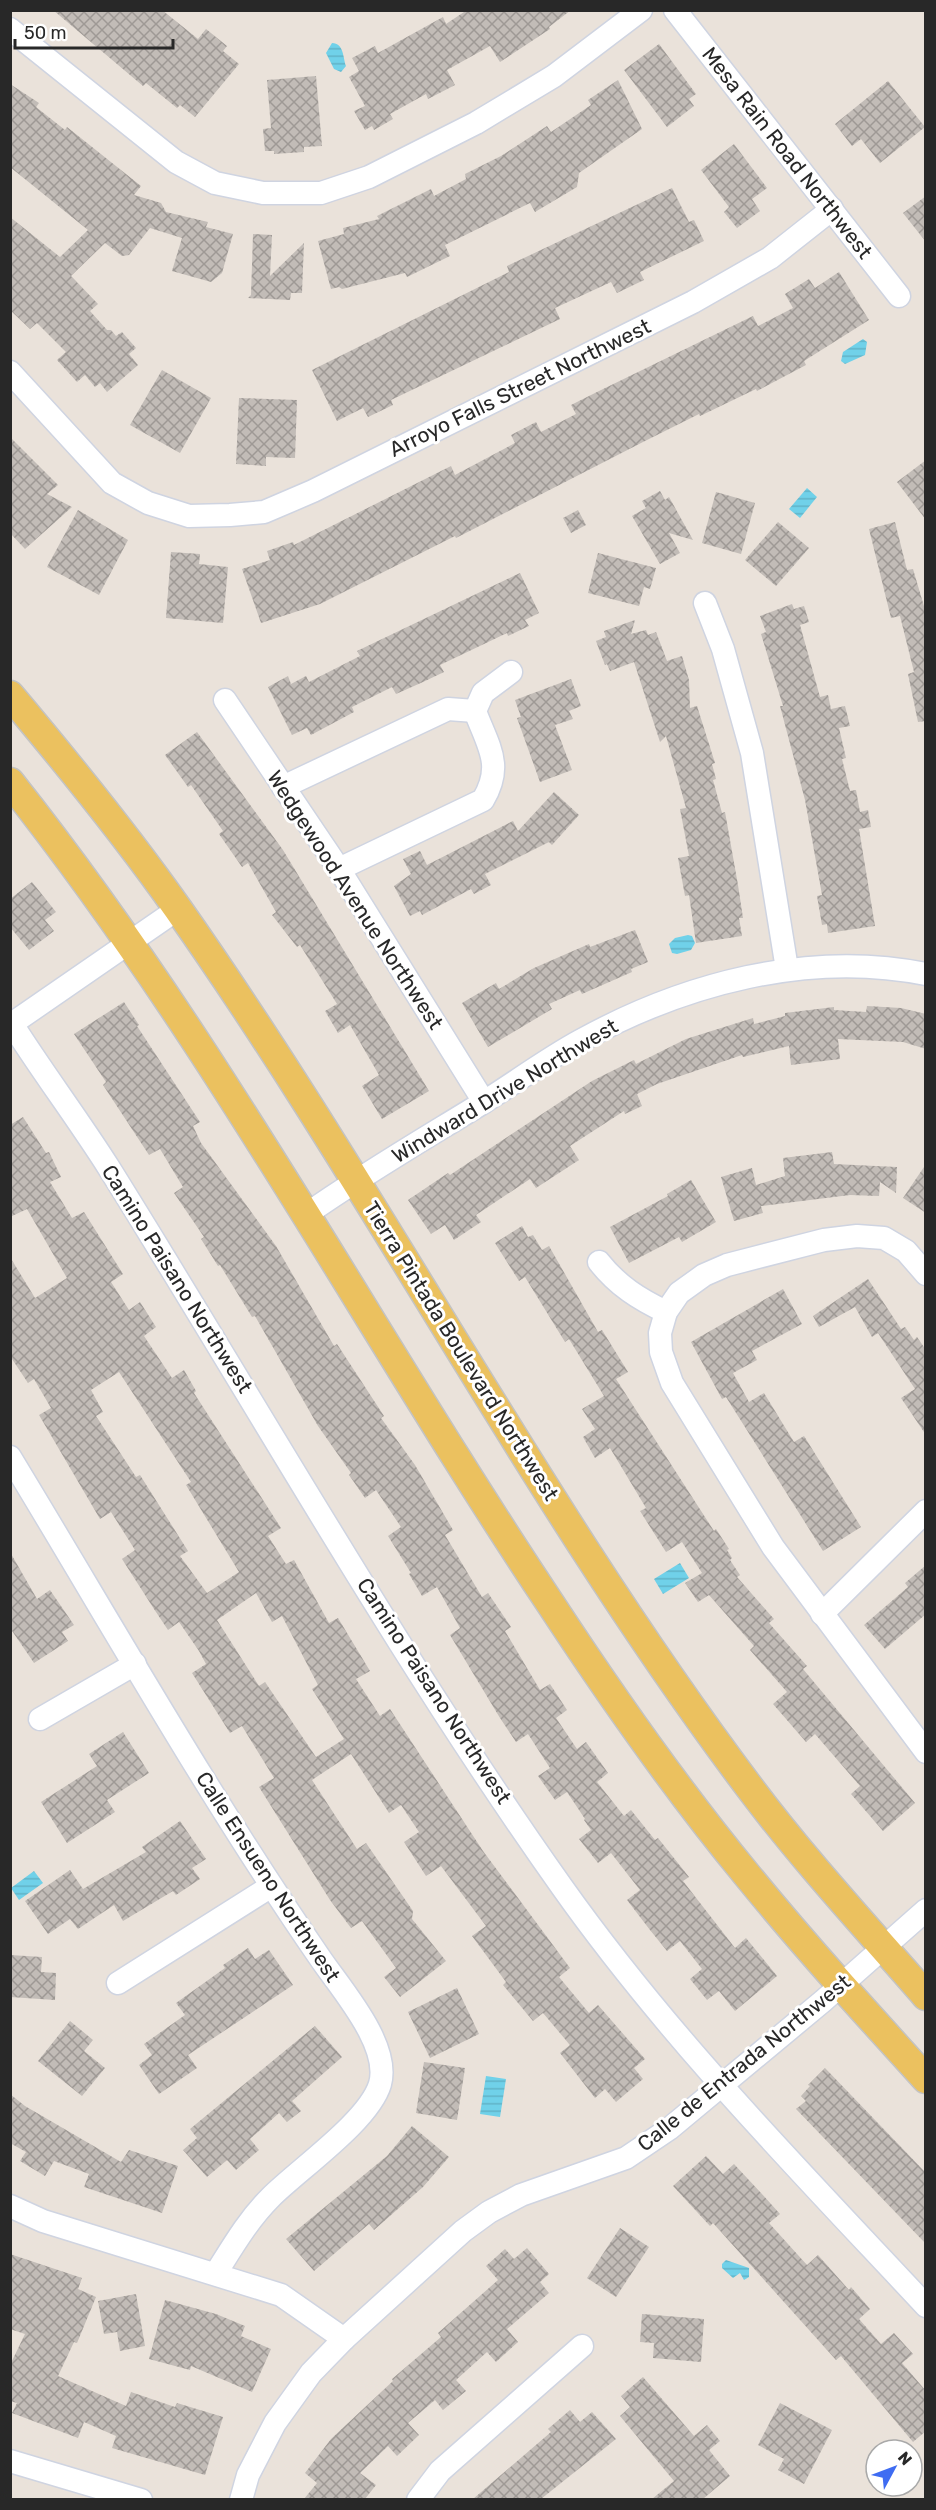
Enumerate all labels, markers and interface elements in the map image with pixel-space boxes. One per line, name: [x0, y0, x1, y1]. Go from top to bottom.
scale bar: [15, 12, 172, 50]
text: 50 m: [24, 22, 67, 44]
street label: Mesa Rain Road Northwest: [697, 42, 878, 264]
street label: Arroyo Falls Street Northwest: [385, 313, 655, 462]
street label: Wedgewood Avenue Northwest: [262, 766, 449, 1034]
street label: Windward Drive Northwest: [387, 1013, 622, 1168]
street label: Camino Paisano Northwest: [97, 1160, 258, 1397]
street label: Tierra Pintada Boulevard Northwest: [359, 1197, 564, 1505]
street label: Camino Paisano Northwest: [352, 1573, 517, 1808]
street label: Calle Ensueno Northwest: [191, 1767, 346, 1987]
street label: Calle de Entrada Northwest: [632, 1969, 855, 2156]
north arrow: [864, 2438, 924, 2498]
text: N: [894, 2448, 916, 2469]

